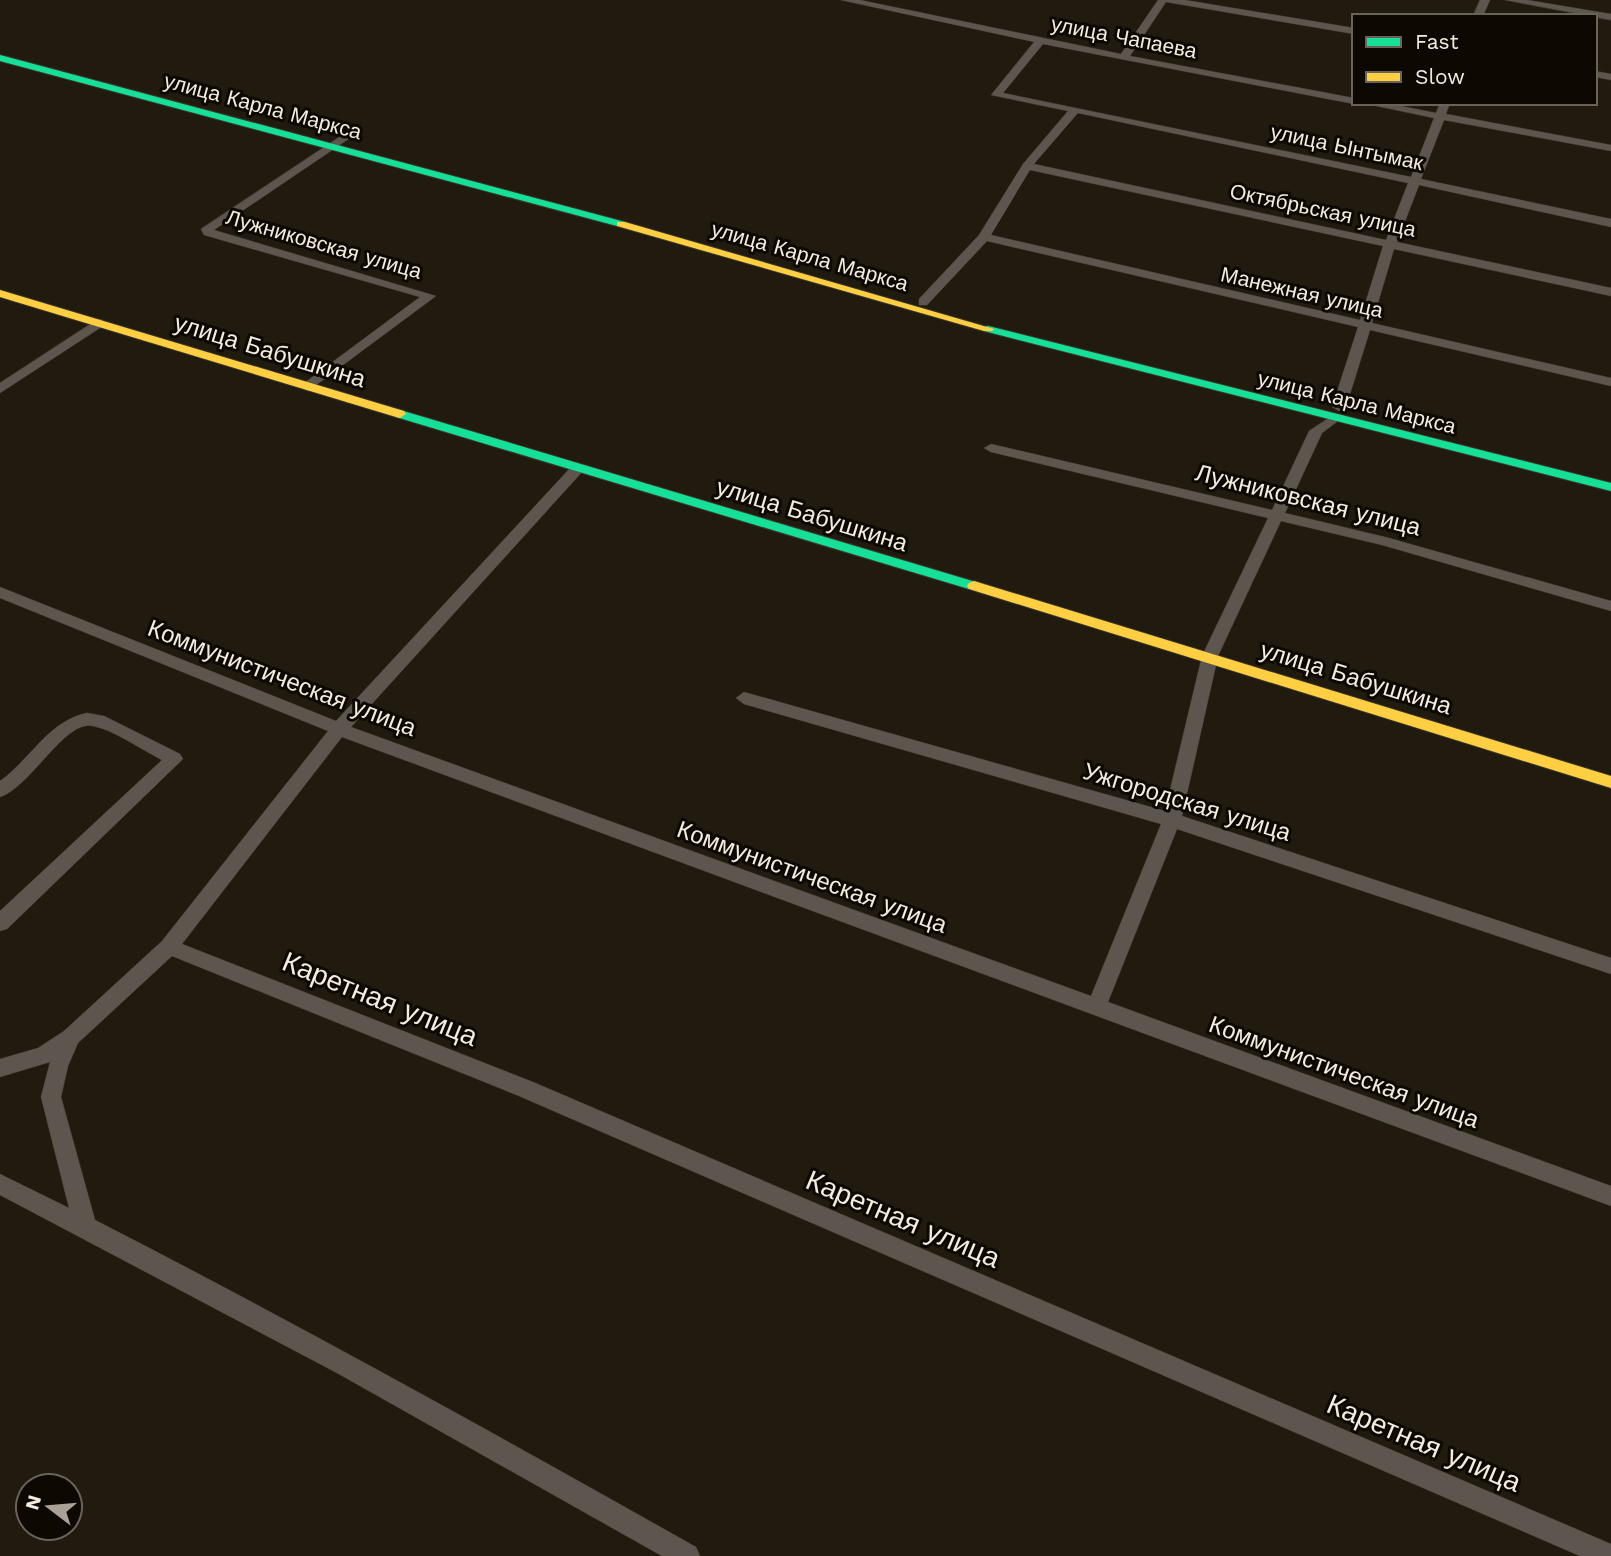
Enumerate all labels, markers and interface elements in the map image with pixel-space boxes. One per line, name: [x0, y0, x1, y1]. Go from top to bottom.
street label: улица Чапаева: [1049, 11, 1199, 63]
legend: [1352, 14, 1597, 105]
text: Fast: [1415, 29, 1459, 54]
text: Slow: [1415, 64, 1465, 89]
street label: улица Карла Маркса: [161, 68, 365, 144]
street label: улица Ынтымак: [1269, 119, 1426, 176]
street label: Октябрьская улица: [1228, 178, 1419, 242]
street label: Лужниковская улица: [223, 204, 425, 284]
street label: улица Карла Маркса: [709, 216, 912, 296]
street label: Манежная улица: [1218, 261, 1386, 323]
street label: улица Бабушкина: [171, 309, 369, 394]
street label: улица Карла Маркса: [1255, 365, 1459, 439]
street label: Лужниковская улица: [1192, 458, 1424, 542]
street label: улица Бабушкина: [713, 473, 911, 558]
street label: Коммунистическая улица: [144, 614, 421, 742]
street label: улица Бабушкина: [1257, 636, 1455, 721]
street label: Ужгородская улица: [1080, 757, 1295, 847]
street label: Коммунистическая улица: [673, 815, 951, 939]
street label: Каретная улица: [278, 945, 483, 1053]
street label: Коммунистическая улица: [1205, 1010, 1483, 1134]
street label: Каретная улица: [801, 1163, 1005, 1275]
street label: Каретная улица: [1322, 1387, 1526, 1499]
north arrow: [14, 1472, 84, 1542]
text: N: [20, 1493, 46, 1512]

